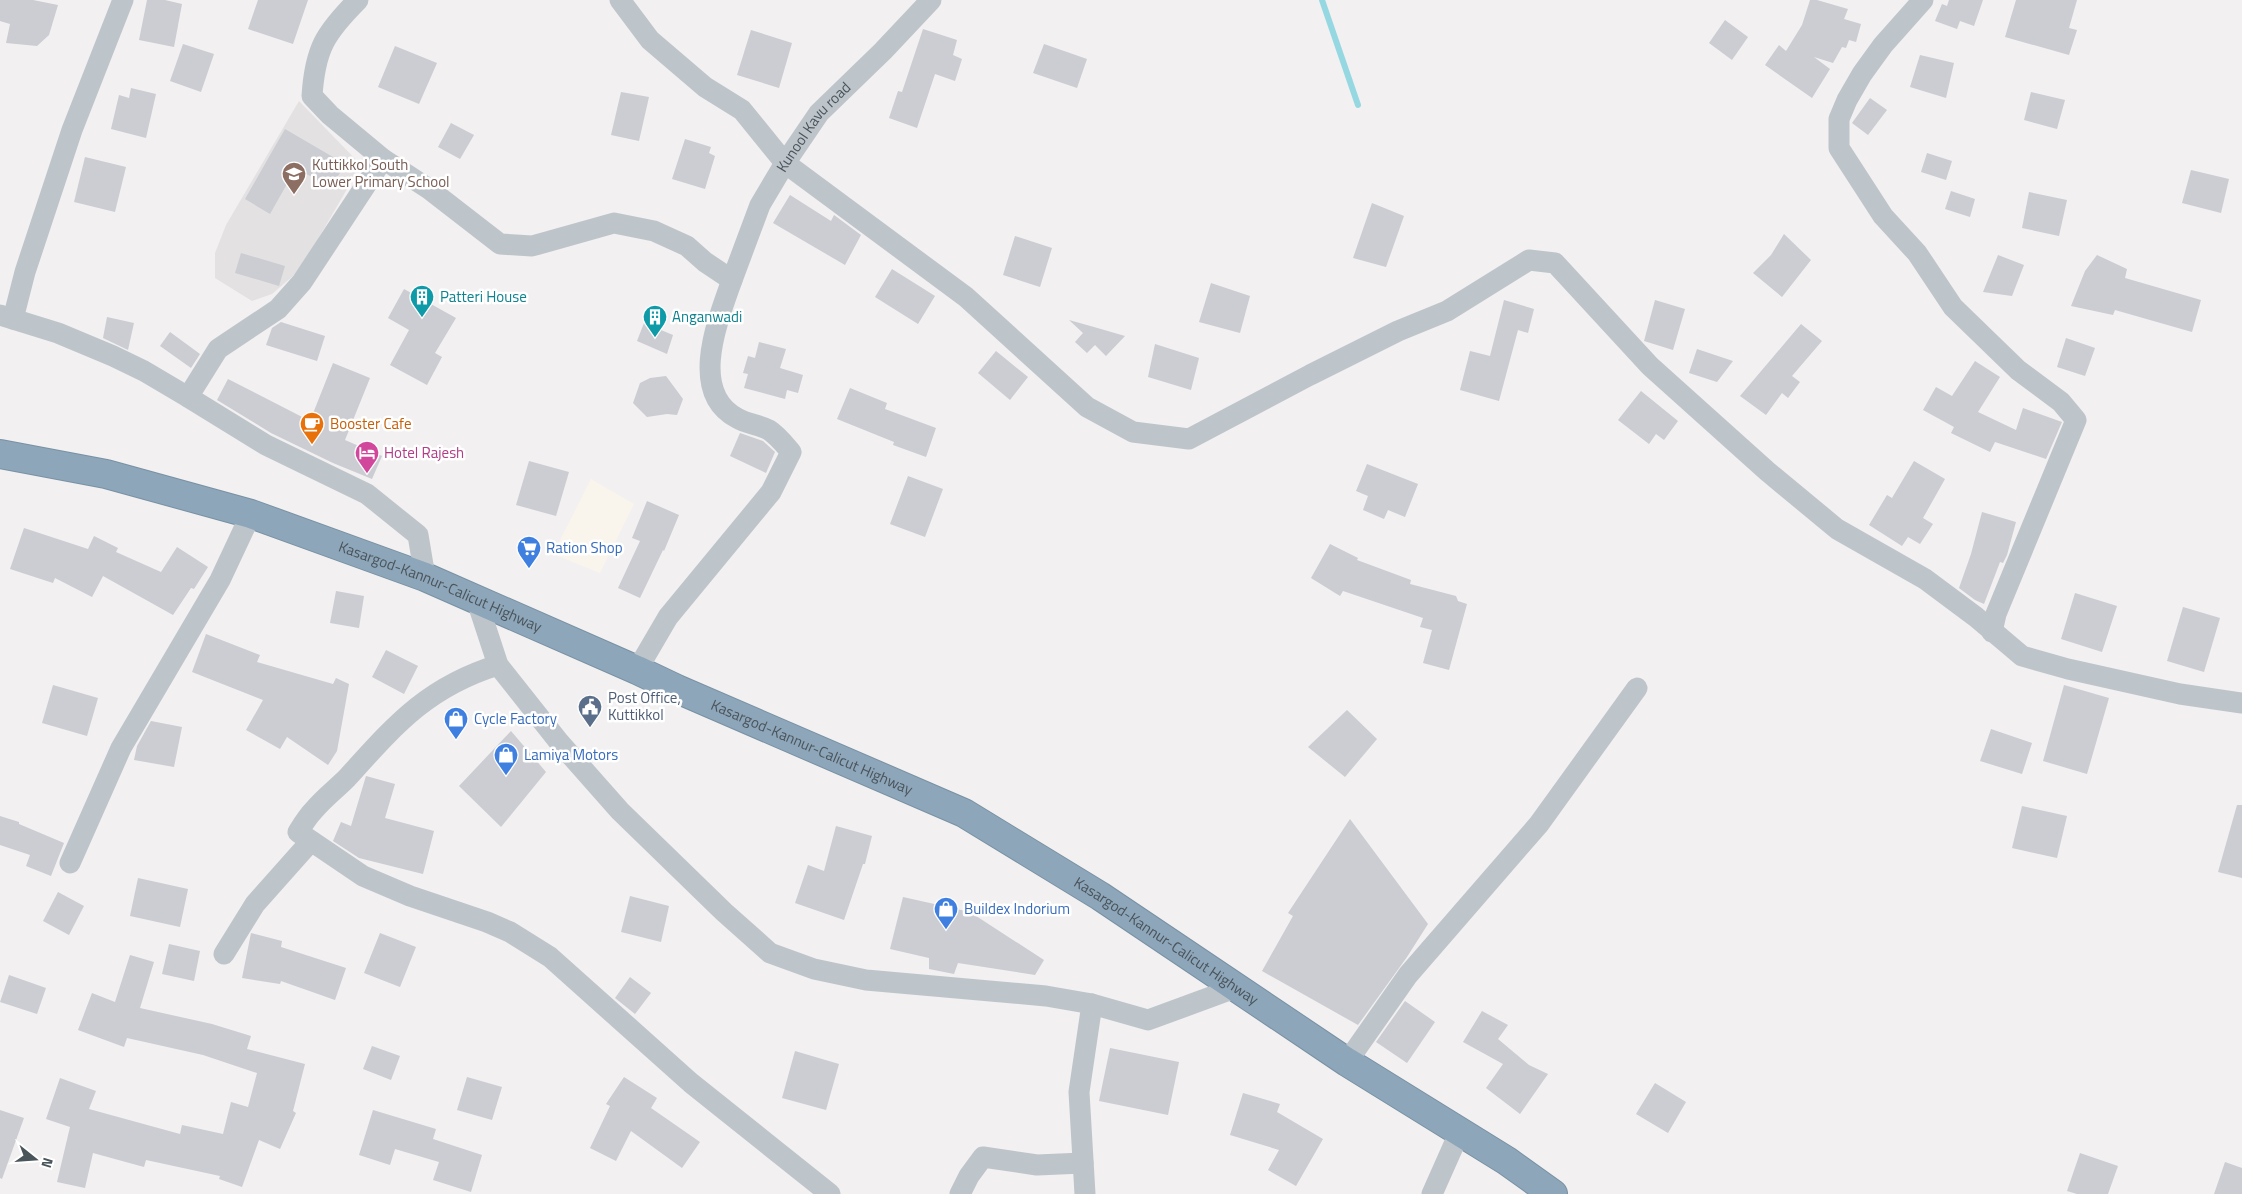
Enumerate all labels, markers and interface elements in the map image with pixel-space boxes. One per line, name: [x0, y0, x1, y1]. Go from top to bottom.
street label: Kunool Kavu road: [770, 76, 856, 176]
place label: Kuttikkol South Lower Primary School: [312, 153, 450, 193]
school or university icon: Kuttikkol South Lower Primary School: [281, 161, 307, 195]
building icon: Patteri House: [409, 284, 435, 318]
place label: Patteri House: [440, 285, 527, 308]
building icon: Anganwadi: [642, 304, 668, 338]
place label: Anganwadi: [672, 305, 742, 328]
cafe icon: Booster Cafe: [299, 411, 325, 445]
place label: Booster Cafe: [330, 412, 411, 435]
hotel icon: Hotel Rajesh: [354, 440, 380, 474]
place label: Hotel Rajesh: [384, 441, 464, 464]
street label: Kasargod-Kannur-Calicut Highway: [335, 535, 546, 638]
supermarket icon: Ration Shop: [516, 535, 542, 569]
place label: Ration Shop: [546, 536, 623, 559]
place label: Post Office, Kuttikkol: [608, 686, 681, 726]
street label: Kasargod-Kannur-Calicut Highway: [707, 693, 917, 801]
public building icon: Post Office, Kuttikkol: [577, 694, 603, 728]
shop icon: Cycle Factory: [443, 706, 469, 740]
place label: Cycle Factory: [474, 707, 557, 730]
shop icon: Lamiya Motors: [493, 742, 519, 776]
place label: Lamiya Motors: [524, 743, 618, 766]
street label: Kasargod-Kannur-Calicut Highway: [1070, 871, 1263, 1010]
shop icon: Buildex Indorium: [933, 896, 959, 930]
place label: Buildex Indorium: [964, 897, 1070, 920]
north arrow: [10, 1134, 60, 1184]
text: N: [36, 1155, 59, 1171]

